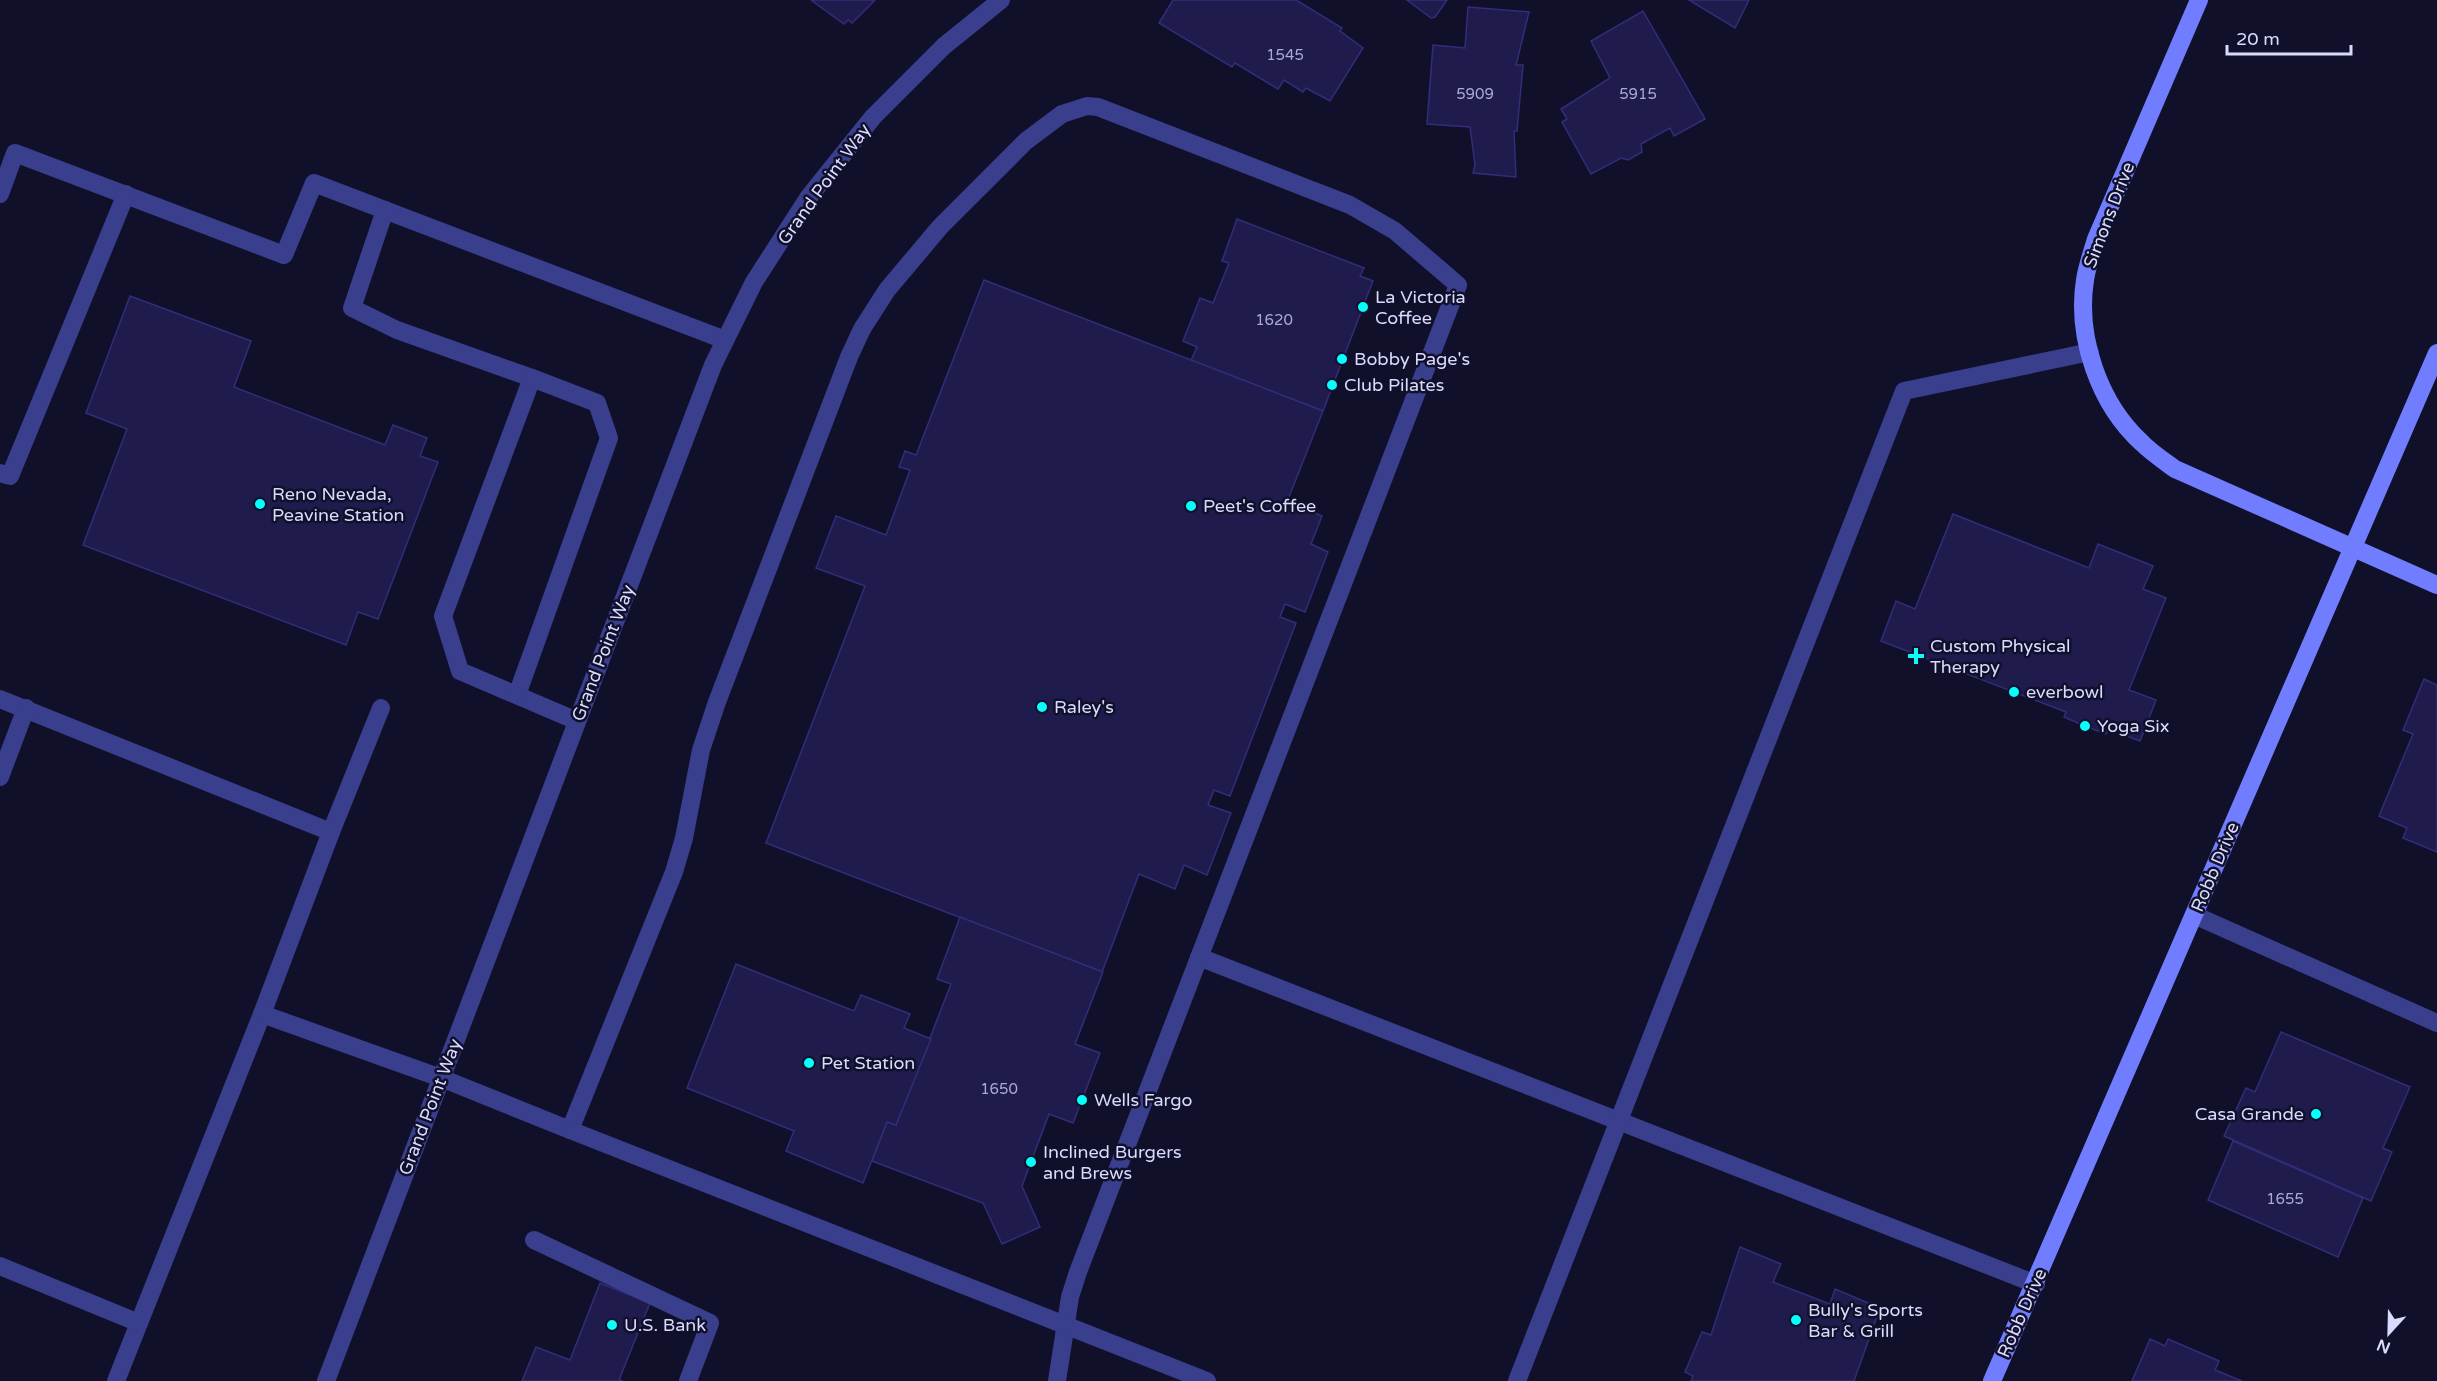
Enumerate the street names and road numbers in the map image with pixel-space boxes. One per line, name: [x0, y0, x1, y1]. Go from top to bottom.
street label: Grand Point Way: [773, 119, 876, 249]
street label: Simons Drive: [2079, 159, 2139, 271]
street label: Grand Point Way: [567, 581, 639, 724]
street label: Robb Drive: [2186, 819, 2244, 915]
street label: Grand Point Way: [394, 1035, 466, 1178]
street label: Robb Drive: [1993, 1265, 2051, 1361]

